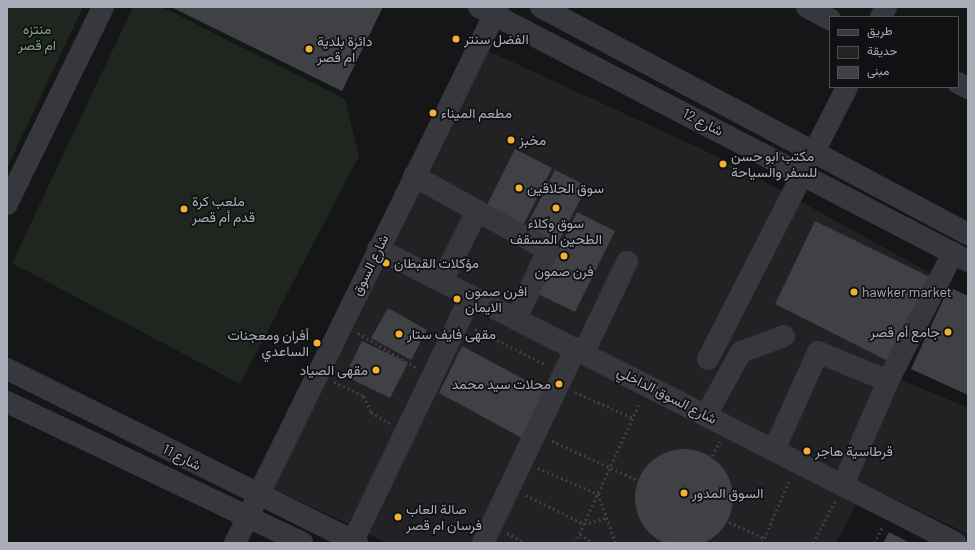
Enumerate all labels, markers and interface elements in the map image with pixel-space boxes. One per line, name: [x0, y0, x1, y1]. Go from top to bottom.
legend: [829, 16, 959, 88]
park label: منتزه ام قصر: [18, 21, 56, 54]
text: طريق: [867, 23, 892, 37]
place label: الفضل سنتر: [464, 31, 529, 47]
place label: دائرة بلدية ام قصر: [317, 33, 373, 66]
marker: الفضل سنتر: [451, 34, 461, 44]
text: حديقة: [867, 43, 897, 57]
marker: دائرة بلدية ام قصر: [304, 44, 314, 54]
text: مبنى: [867, 63, 889, 77]
place label: مطعم الميناء: [441, 105, 512, 121]
street label: شارع 12: [680, 105, 726, 139]
marker: مطعم الميناء: [428, 108, 438, 118]
place label: مخبز: [519, 132, 546, 148]
marker: مخبز: [506, 135, 516, 145]
place label: مكتب ابو حسن للسفر والسياحة: [731, 148, 817, 180]
marker: مكتب ابو حسن للسفر والسياحة: [718, 159, 728, 169]
place label: سوق الحلاقين: [527, 180, 604, 196]
marker: سوق الحلاقين: [514, 183, 524, 193]
place label: ملعب كرة قدم أم قصر: [192, 193, 255, 226]
marker: سوق وكلاء الطحين المسقف: [551, 203, 561, 213]
marker: ملعب كرة قدم أم قصر: [179, 204, 189, 214]
place label: سوق وكلاء الطحين المسقف: [510, 215, 602, 248]
street label: شارع السوق: [348, 232, 392, 298]
marker: فرن صمون: [559, 251, 569, 261]
place label: مؤكلات القبطان: [394, 255, 479, 271]
marker: مؤكلات القبطان: [381, 258, 391, 268]
place label: فرن صمون: [534, 263, 594, 279]
place label: افرن صمون الايمان: [465, 283, 527, 316]
place label: hawker market: [862, 284, 952, 300]
marker: hawker market: [849, 287, 859, 297]
marker: افرن صمون الايمان: [452, 294, 462, 304]
place label: جامع أم قصر: [870, 324, 940, 340]
place label: مقهى فايف ستار: [407, 326, 496, 342]
place label: أفران ومعجنات الساعدي: [228, 327, 309, 360]
marker: جامع أم قصر: [943, 327, 953, 337]
marker: مقهى فايف ستار: [394, 329, 404, 339]
marker: أفران ومعجنات الساعدي: [312, 338, 322, 348]
place label: مقهى الصياد: [299, 362, 368, 378]
street label: شارع السوق الداخلي: [614, 363, 720, 427]
marker: مقهى الصياد: [371, 365, 381, 375]
place label: محلات سيد محمد: [452, 376, 551, 392]
marker: محلات سيد محمد: [554, 379, 564, 389]
street label: شارع 11: [160, 440, 204, 474]
place label: قرطاسية هاجر: [815, 443, 893, 459]
marker: قرطاسية هاجر: [802, 446, 812, 456]
place label: السوق المدور: [692, 485, 764, 501]
marker: السوق المدور: [679, 488, 689, 498]
place label: صالة العاب فرسان ام قصر: [406, 501, 482, 534]
marker: صالة العاب فرسان ام قصر: [393, 512, 403, 522]

